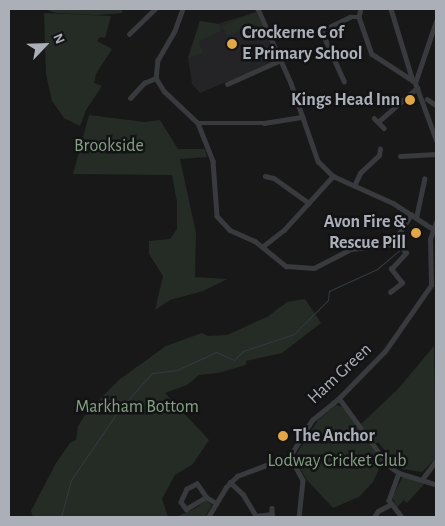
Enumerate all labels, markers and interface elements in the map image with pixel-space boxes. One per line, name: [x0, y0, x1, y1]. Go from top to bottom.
north arrow: [20, 20, 70, 70]
place label: Crockerne C of E Primary School: [242, 23, 363, 66]
text: N: [50, 32, 67, 46]
marker: Crockerne C of E Primary School: [226, 38, 238, 50]
place label: Kings Head Inn: [291, 89, 400, 111]
marker: Kings Head Inn: [404, 94, 416, 106]
park label: Brookside: [74, 135, 144, 157]
place label: Avon Fire & Rescue Pill: [324, 212, 406, 254]
marker: Avon Fire & Rescue Pill: [410, 227, 422, 239]
street label: Ham Green: [304, 339, 376, 409]
park label: Markham Bottom: [75, 396, 199, 418]
place label: The Anchor: [293, 425, 375, 447]
marker: The Anchor: [277, 430, 289, 442]
park label: Lodway Cricket Club: [267, 450, 407, 472]

